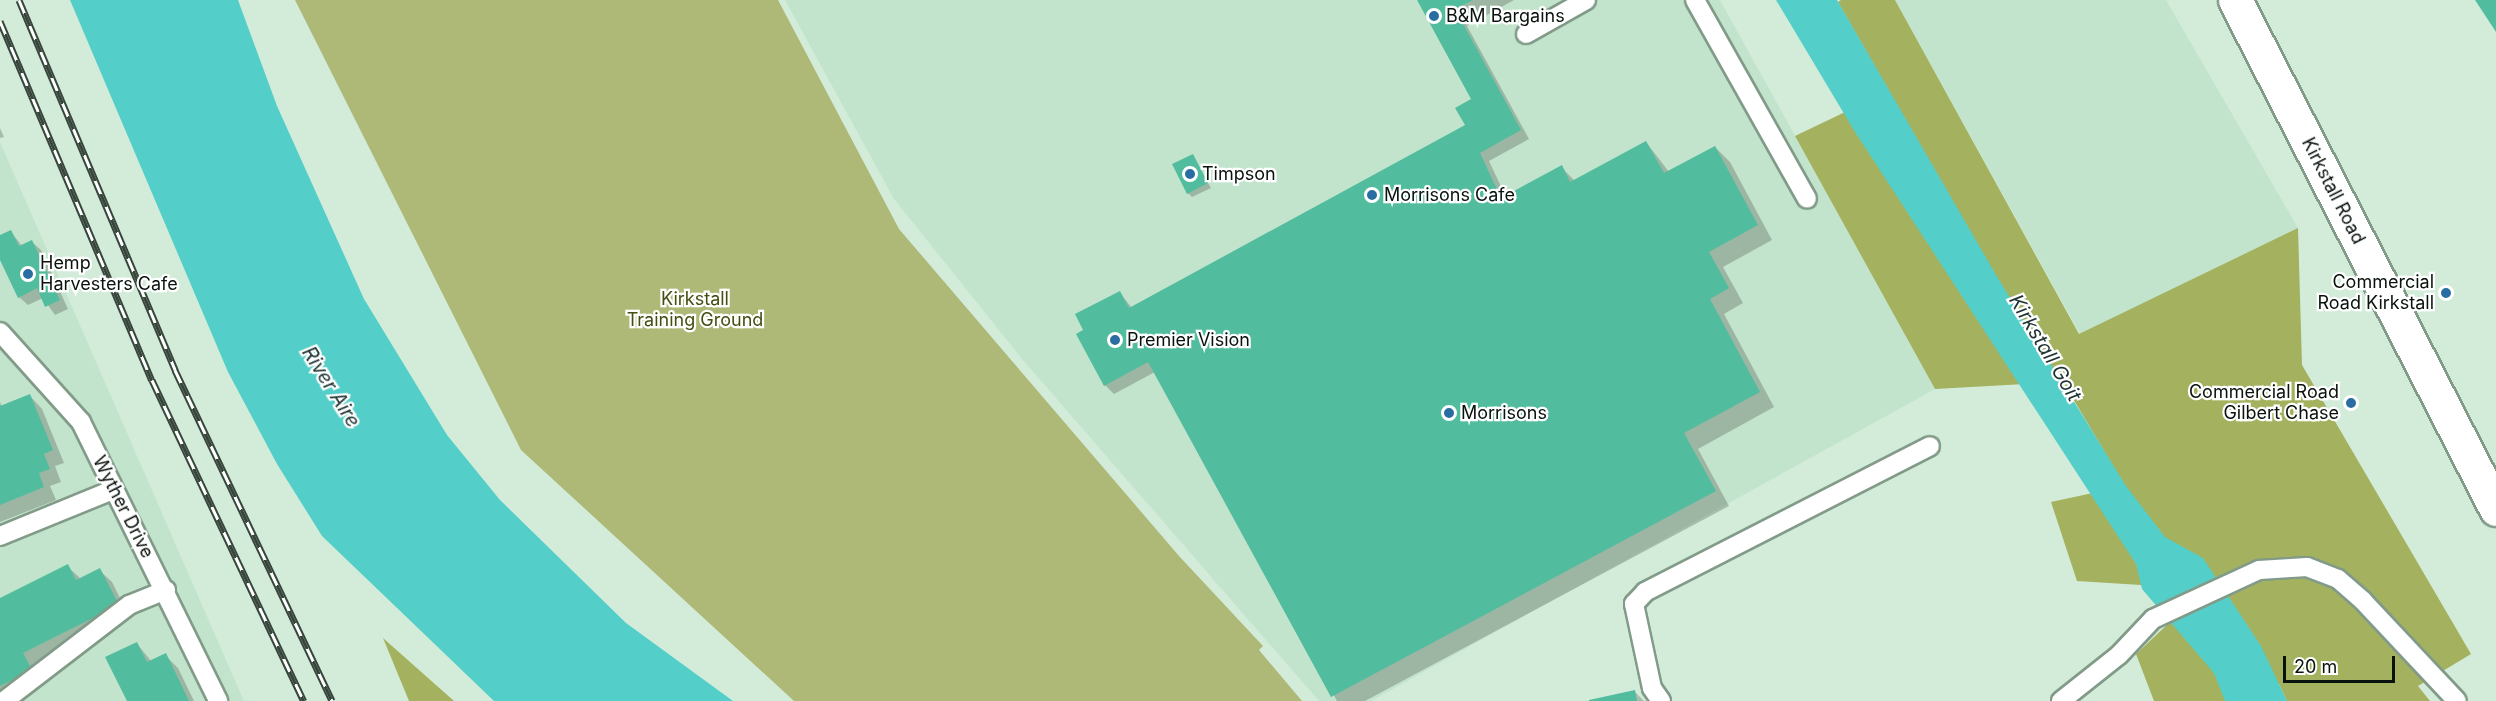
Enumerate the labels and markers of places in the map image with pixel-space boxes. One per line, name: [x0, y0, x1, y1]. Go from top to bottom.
place label: B&M Bargains: [1446, 5, 1565, 27]
marker: B&M Bargains: [1427, 9, 1441, 23]
place label: Timpson: [1202, 163, 1276, 185]
marker: Timpson: [1183, 167, 1197, 181]
place label: Morrisons Cafe: [1384, 184, 1515, 206]
marker: Morrisons Cafe: [1365, 188, 1379, 202]
place label: Hemp Harvesters Cafe: [40, 253, 178, 296]
marker: Hemp Harvesters Cafe: [21, 267, 35, 281]
place label: Commercial Road Kirkstall: [2318, 272, 2434, 314]
marker: Commercial Road Kirkstall: [2439, 286, 2453, 300]
place label: Premier Vision: [1127, 329, 1250, 351]
marker: Premier Vision: [1108, 333, 1122, 347]
place label: Commercial Road Gilbert Chase: [2189, 382, 2339, 424]
marker: Commercial Road Gilbert Chase: [2344, 396, 2358, 410]
place label: Morrisons: [1461, 402, 1547, 424]
marker: Morrisons: [1442, 406, 1456, 420]

